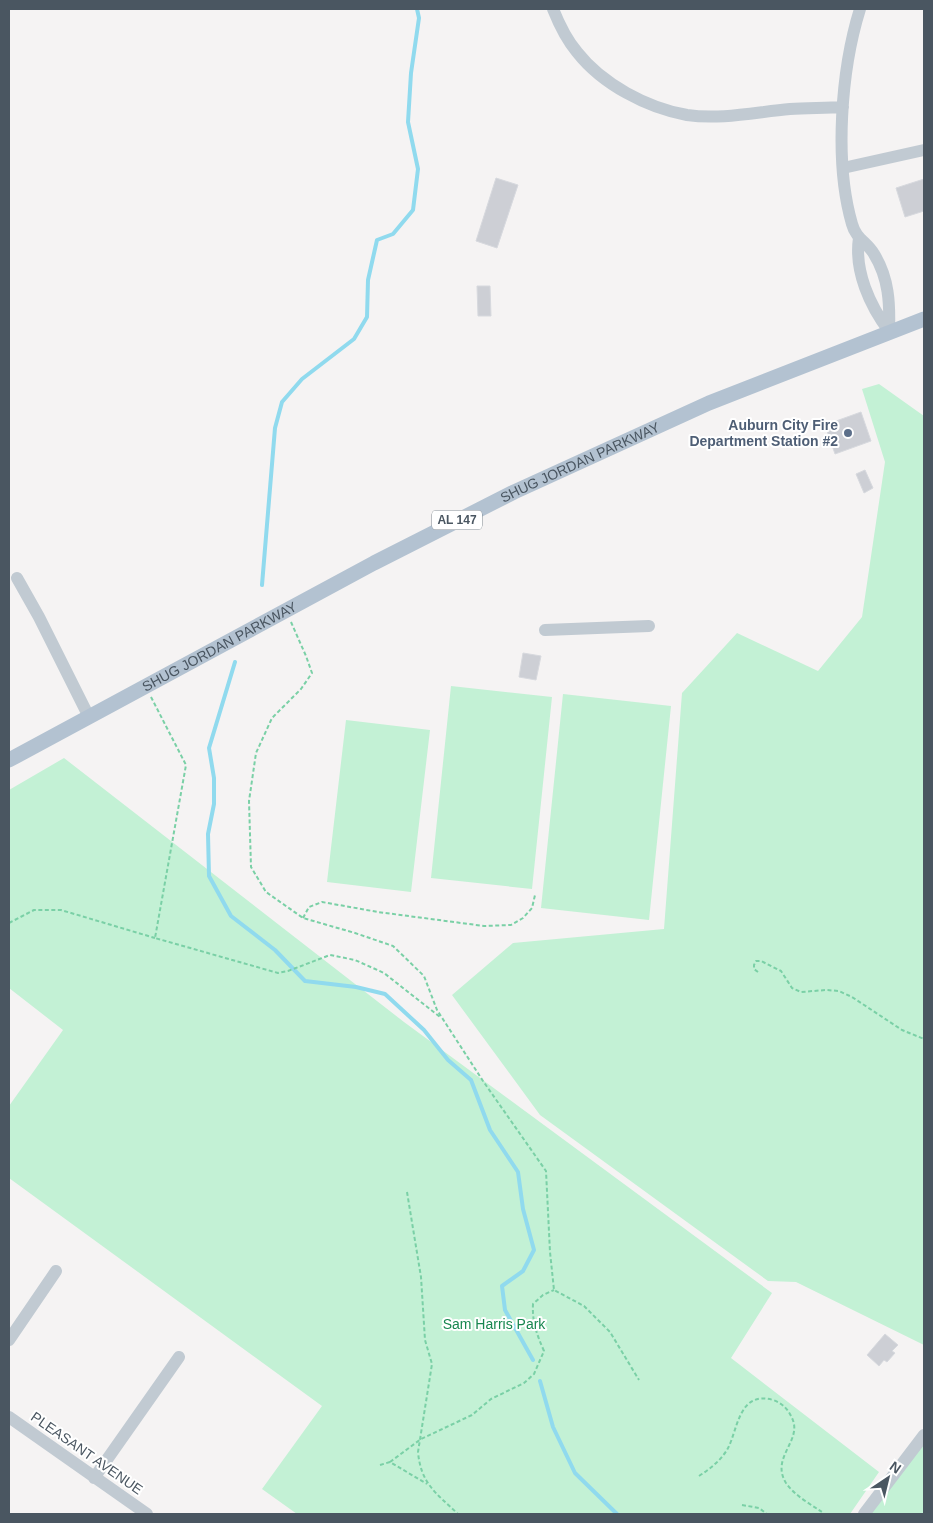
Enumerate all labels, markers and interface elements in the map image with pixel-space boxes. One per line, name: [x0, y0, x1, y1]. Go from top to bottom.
place label: Auburn City Fire Department Station #2: [689, 417, 838, 449]
street label: SHUG JORDAN PARKWAY: [498, 418, 663, 506]
marker: Auburn City Fire Department Station #2: [842, 427, 854, 439]
road number: AL 147: [432, 510, 482, 530]
street label: SHUG JORDAN PARKWAY: [139, 598, 300, 695]
park label: Sam Harris Park: [443, 1316, 546, 1332]
street label: PLEASANT AVENUE: [28, 1408, 146, 1498]
north arrow: [863, 1453, 913, 1503]
text: N: [887, 1458, 904, 1477]

